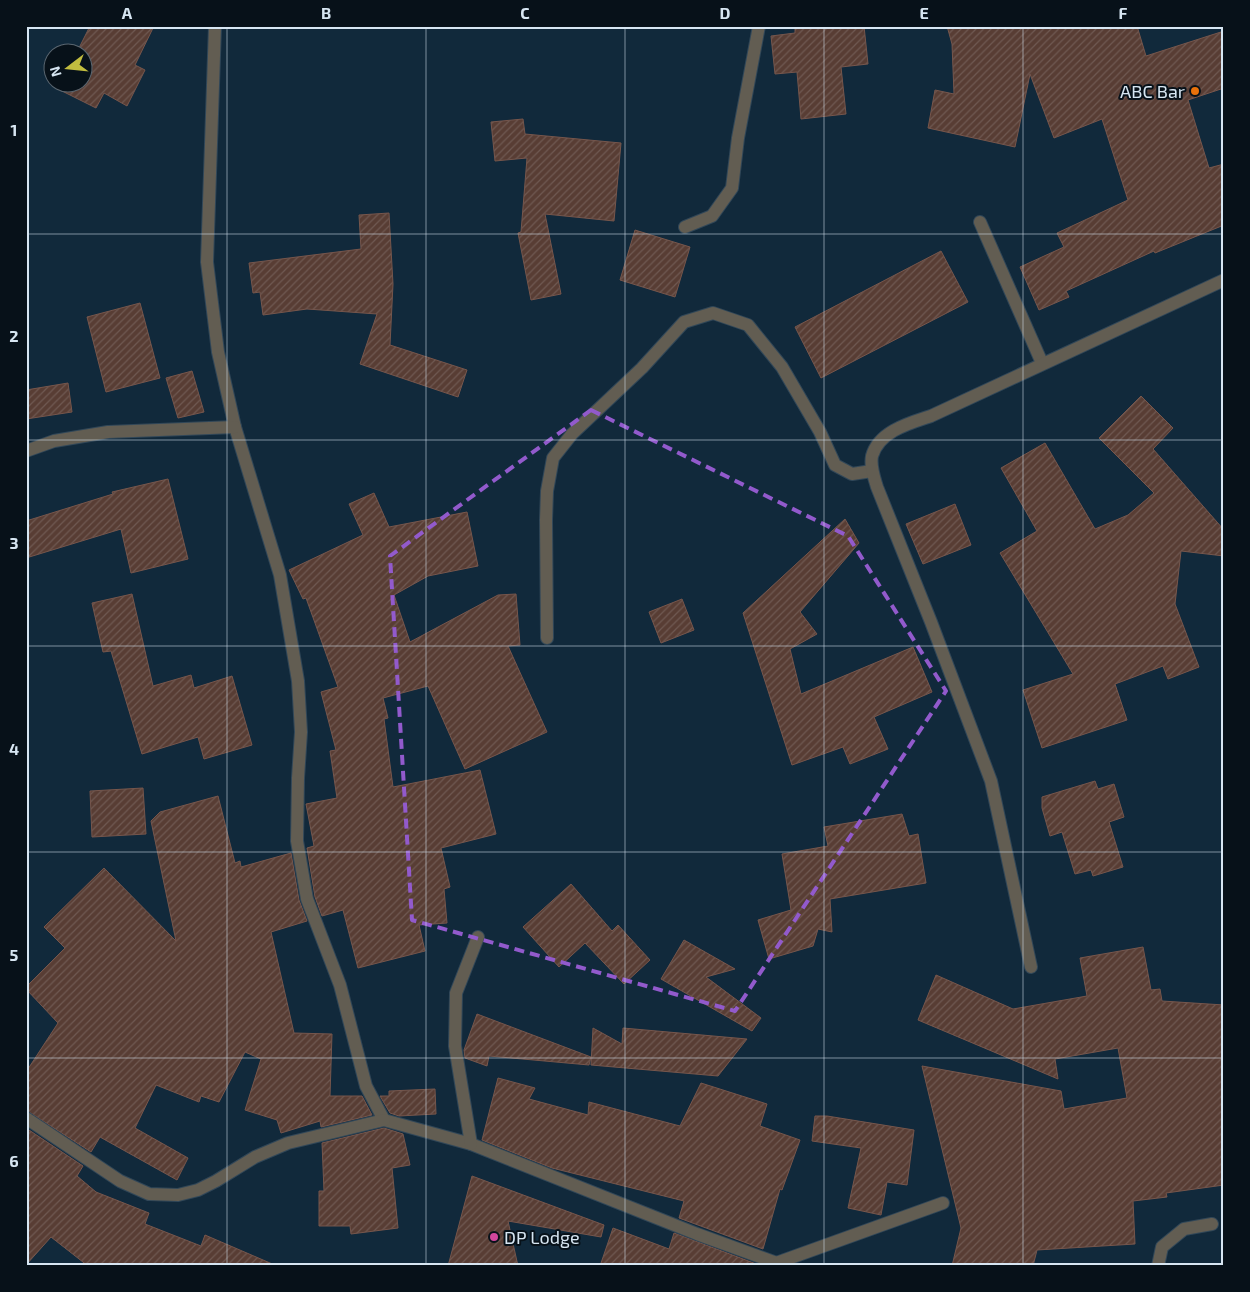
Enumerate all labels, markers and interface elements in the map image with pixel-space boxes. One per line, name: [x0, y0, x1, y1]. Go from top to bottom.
text: A: [122, 3, 133, 22]
text: B: [321, 3, 331, 22]
text: C: [520, 3, 530, 22]
text: D: [720, 3, 731, 22]
text: E: [919, 3, 929, 22]
text: F: [1119, 3, 1128, 22]
north arrow: [42, 42, 92, 92]
text: N: [45, 65, 65, 79]
place label: ABC Bar: [1120, 80, 1185, 102]
marker: ABC Bar: [1189, 85, 1201, 97]
text: 1: [11, 120, 17, 139]
text: 2: [9, 326, 19, 345]
text: 3: [9, 533, 19, 552]
text: 4: [9, 739, 19, 758]
text: 5: [10, 945, 19, 964]
text: 6: [9, 1151, 19, 1170]
place label: DP Lodge: [504, 1226, 580, 1248]
marker: DP Lodge: [488, 1231, 500, 1243]

